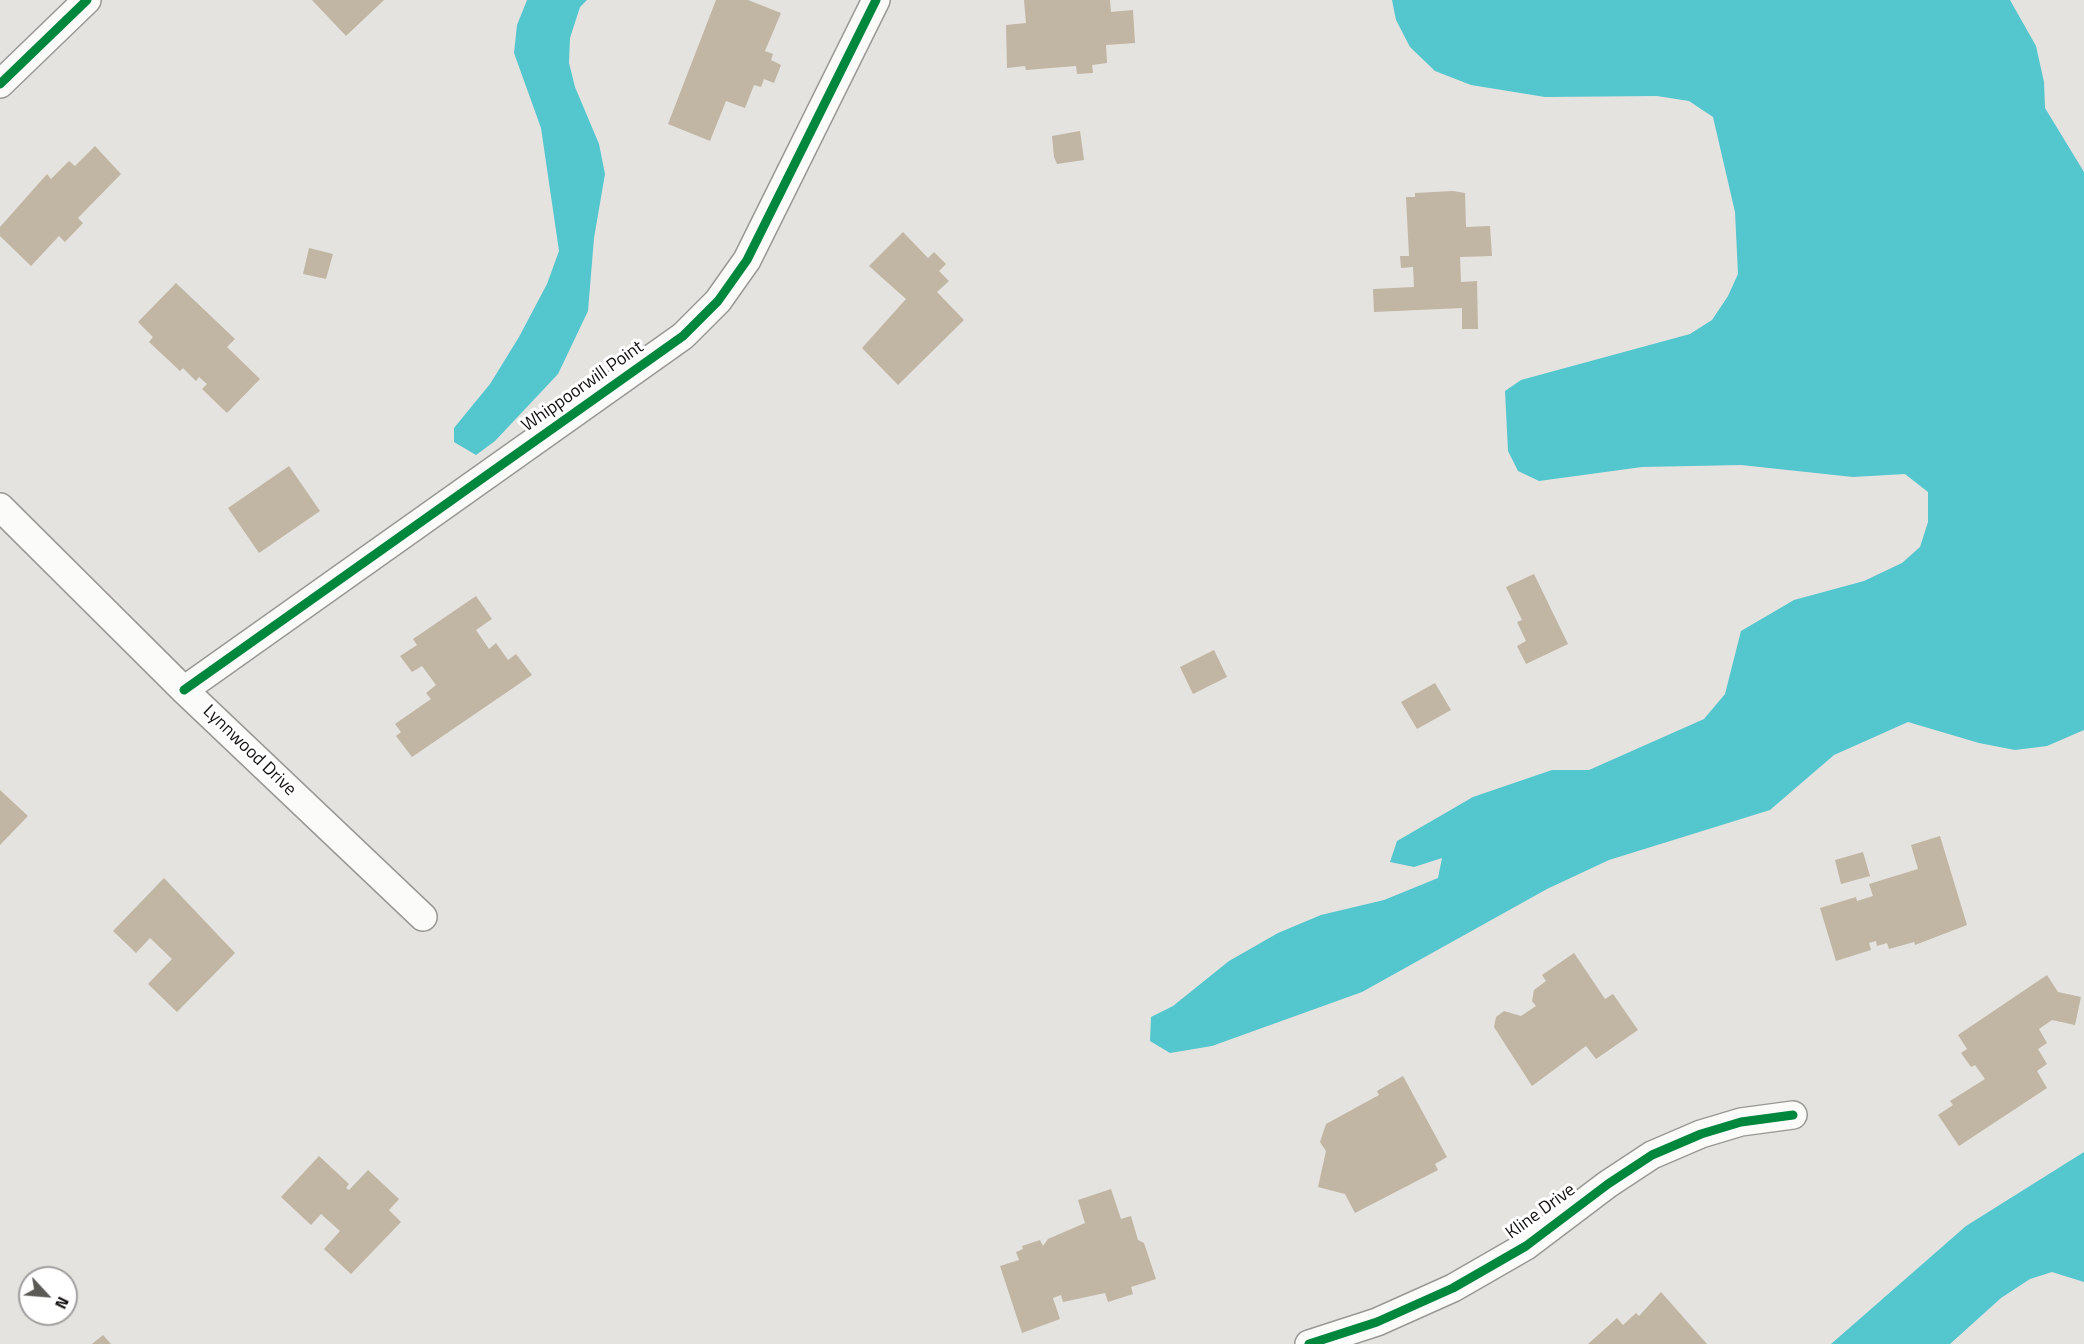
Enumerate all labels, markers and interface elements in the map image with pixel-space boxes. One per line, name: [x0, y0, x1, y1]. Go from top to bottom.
street label: Whippoorwill Point: [518, 337, 648, 437]
street label: Lynnwood Drive: [198, 701, 300, 801]
street label: Kline Drive: [1502, 1180, 1580, 1244]
north arrow: [18, 1266, 78, 1326]
text: N: [49, 1293, 76, 1313]

